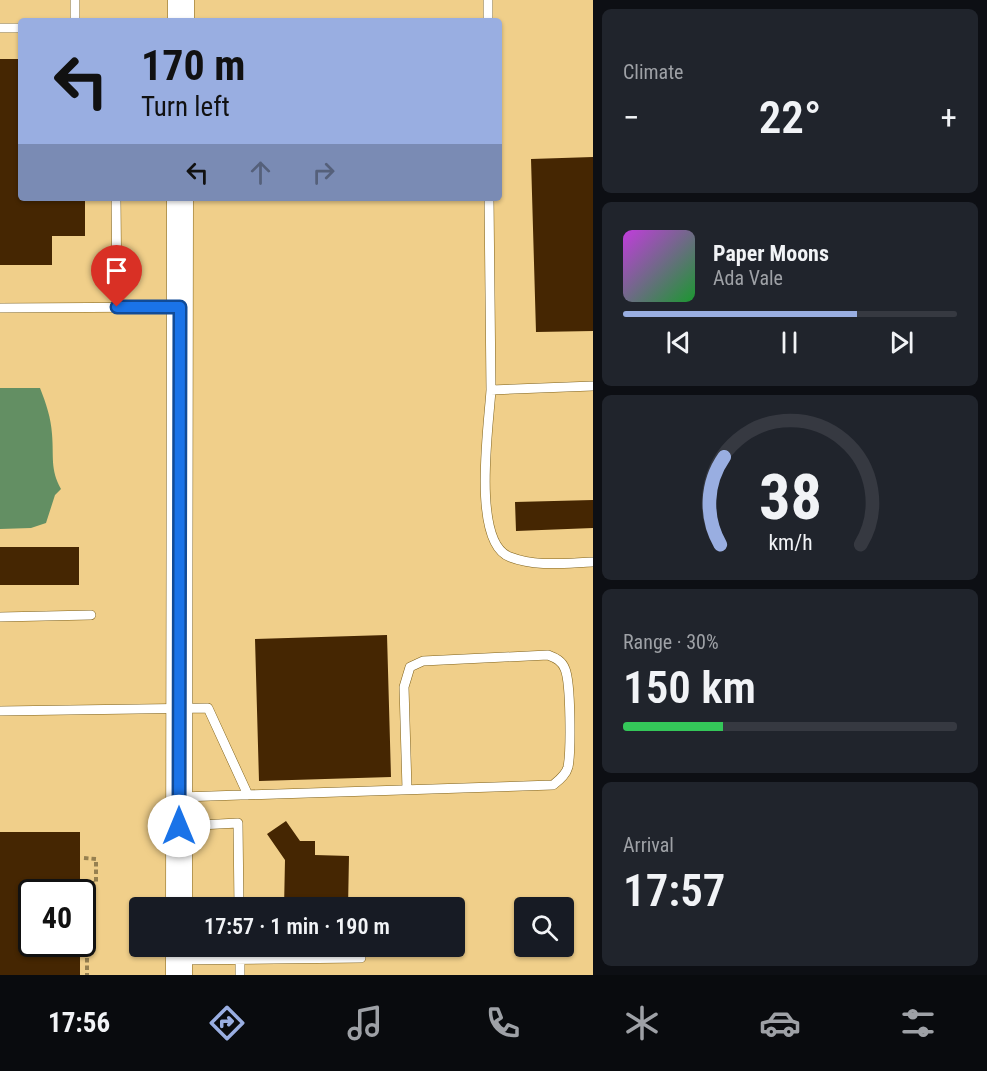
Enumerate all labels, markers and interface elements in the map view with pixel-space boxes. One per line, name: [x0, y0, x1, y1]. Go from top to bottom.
text: 170 m: [141, 41, 246, 90]
icon: left: [42, 42, 120, 120]
text: Climate: [623, 60, 683, 84]
text: Turn left: [141, 91, 230, 123]
text: 22°: [759, 91, 821, 144]
text: −: [623, 98, 640, 137]
text: +: [941, 98, 957, 137]
icon: left: [181, 156, 214, 189]
icon: ahead: [244, 156, 277, 189]
icon: right: [307, 156, 340, 189]
text: Paper Moons: [713, 241, 829, 266]
pin: [91, 245, 142, 307]
icon: arrive: [100, 254, 133, 287]
text: Ada Vale: [713, 266, 783, 290]
icon: previous: [662, 326, 695, 359]
icon: pause: [773, 326, 806, 359]
icon: next: [885, 326, 918, 359]
text: 38: [758, 461, 822, 534]
text: km/h: [768, 530, 812, 555]
text: Range · 30%: [623, 630, 719, 654]
text: 150 km: [623, 661, 756, 714]
position arrow: [147, 794, 211, 858]
text: Arrival: [623, 833, 674, 857]
text: 17:57: [623, 864, 725, 917]
speed limit sign: 40: [18, 879, 96, 957]
map controls: [514, 897, 574, 957]
button: search: [514, 897, 574, 957]
text: 17:57 · 1 min · 190 m: [204, 914, 390, 939]
icon: directions: [206, 1002, 248, 1044]
icon: music: [344, 1002, 386, 1044]
icon: phone: [482, 1002, 524, 1044]
icon: climate: [621, 1002, 663, 1044]
icon: car: [759, 1002, 801, 1044]
icon: filters: [897, 1002, 939, 1044]
text: 17:56: [48, 1007, 110, 1039]

